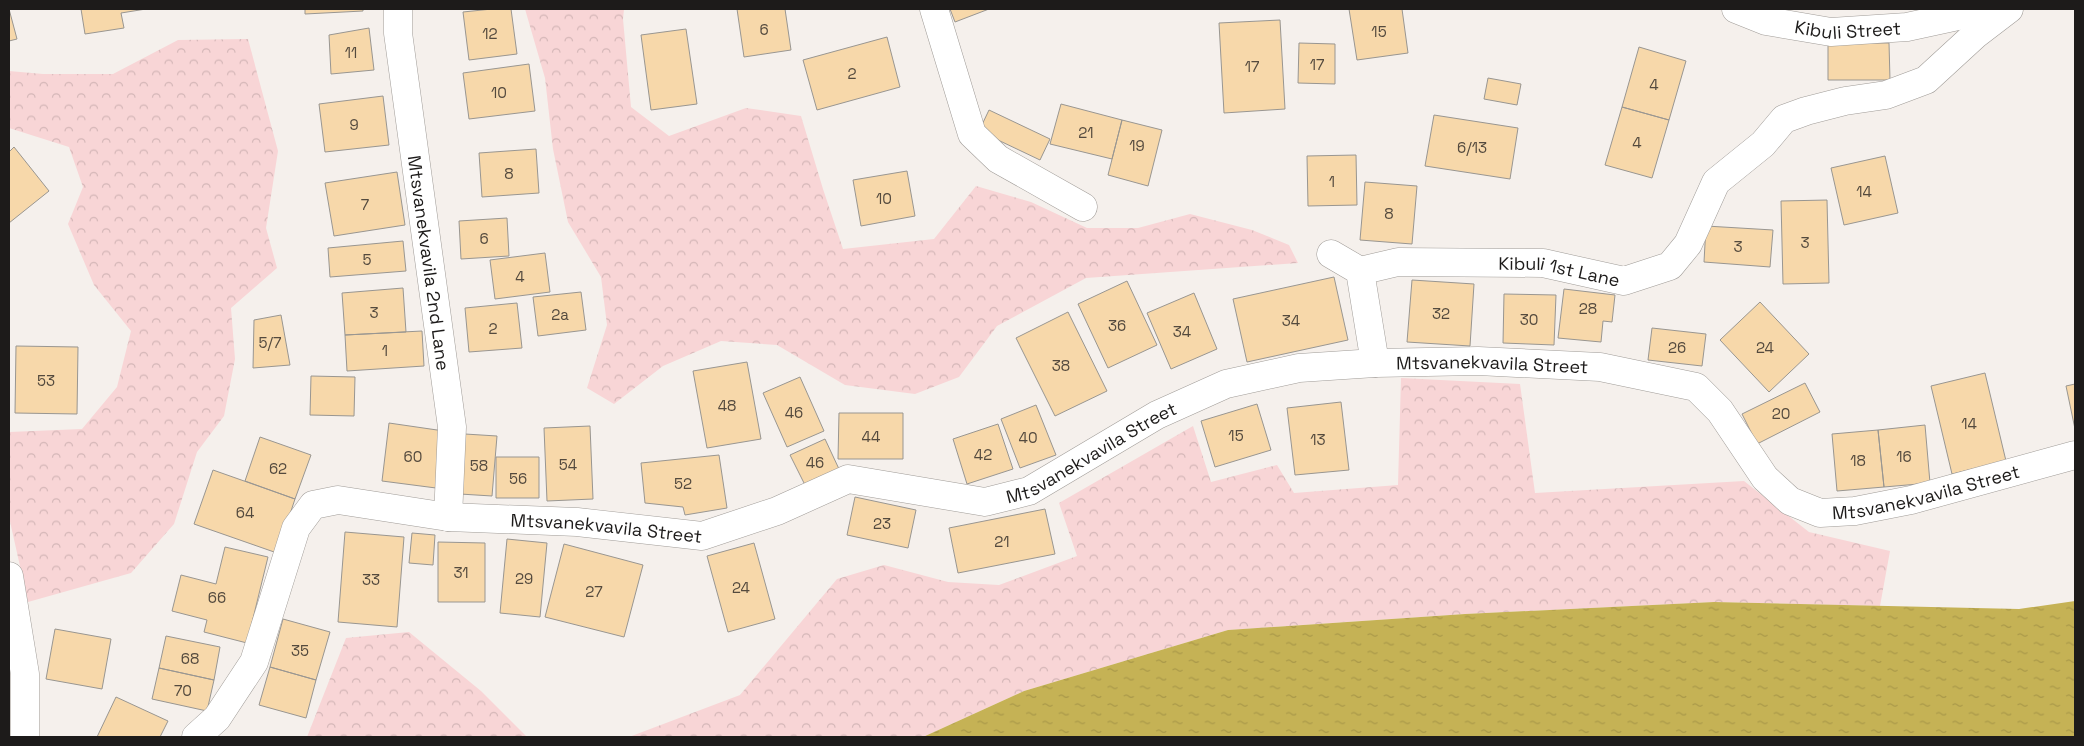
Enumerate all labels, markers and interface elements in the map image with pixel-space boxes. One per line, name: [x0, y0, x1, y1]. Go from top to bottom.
street label: Kibuli Street: [1793, 15, 1902, 44]
house number: 6: [759, 20, 769, 39]
house number: 15: [1371, 22, 1387, 41]
house number: 12: [482, 24, 498, 43]
house number: 11: [345, 43, 357, 62]
house number: 17: [1310, 55, 1324, 74]
house number: 17: [1245, 57, 1259, 76]
house number: 2: [847, 64, 857, 83]
house number: 4: [1649, 75, 1659, 94]
house number: 10: [491, 83, 507, 102]
house number: 9: [349, 115, 359, 134]
house number: 21: [1078, 123, 1094, 142]
house number: 4: [1632, 133, 1642, 152]
house number: 19: [1129, 136, 1145, 155]
house number: 6/13: [1457, 138, 1487, 157]
street label: Mtsvanekvavila 2nd Lane: [403, 154, 456, 372]
house number: 8: [504, 164, 514, 183]
house number: 1: [1329, 172, 1335, 191]
house number: 14: [1856, 182, 1872, 201]
house number: 10: [876, 189, 892, 208]
house number: 7: [361, 195, 369, 214]
house number: 8: [1384, 204, 1394, 223]
house number: 6: [479, 229, 489, 248]
house number: 3: [1800, 233, 1810, 252]
house number: 3: [1733, 237, 1743, 256]
house number: 5: [363, 250, 372, 269]
street label: Kibuli 1st Lane: [1498, 251, 1622, 291]
house number: 4: [515, 267, 525, 286]
house number: 28: [1579, 299, 1597, 318]
house number: 3: [369, 303, 379, 322]
house number: 32: [1432, 304, 1450, 323]
house number: 2a: [551, 305, 569, 324]
house number: 30: [1520, 310, 1538, 329]
house number: 34: [1282, 311, 1300, 330]
house number: 36: [1108, 316, 1126, 335]
house number: 2: [488, 319, 498, 338]
house number: 34: [1173, 322, 1191, 341]
house number: 5/7: [259, 333, 282, 352]
house number: 26: [1668, 338, 1686, 357]
house number: 24: [1756, 338, 1774, 357]
house number: 1: [382, 341, 388, 360]
street label: Mtsvanekvavila Street: [1396, 349, 1589, 378]
house number: 38: [1052, 356, 1070, 375]
house number: 53: [37, 371, 55, 390]
house number: 48: [718, 396, 736, 415]
street label: Mtsvanekvavila Street: [1004, 396, 1180, 508]
house number: 46: [785, 403, 803, 422]
house number: 20: [1772, 404, 1790, 423]
house number: 14: [1961, 414, 1977, 433]
house number: 15: [1228, 426, 1244, 445]
house number: 44: [862, 427, 880, 446]
house number: 40: [1019, 428, 1038, 447]
house number: 13: [1310, 430, 1326, 449]
house number: 42: [974, 445, 992, 464]
house number: 60: [404, 447, 422, 466]
house number: 16: [1896, 447, 1912, 466]
house number: 18: [1850, 451, 1866, 470]
house number: 46: [806, 453, 824, 472]
house number: 54: [559, 455, 577, 474]
house number: 58: [470, 456, 488, 475]
house number: 62: [269, 459, 287, 478]
street label: Mtsvanekvavila Street: [1831, 459, 2022, 524]
house number: 56: [509, 469, 527, 488]
house number: 52: [674, 474, 692, 493]
house number: 64: [236, 503, 254, 522]
street label: Mtsvanekvavila Street: [510, 508, 703, 547]
house number: 23: [873, 514, 891, 533]
house number: 21: [994, 532, 1010, 551]
house number: 31: [453, 563, 469, 582]
house number: 29: [515, 569, 533, 588]
house number: 33: [362, 570, 380, 589]
house number: 24: [732, 578, 750, 597]
house number: 27: [585, 582, 603, 601]
house number: 66: [208, 588, 226, 607]
house number: 35: [291, 641, 309, 660]
house number: 68: [181, 649, 199, 668]
house number: 70: [174, 681, 192, 700]

